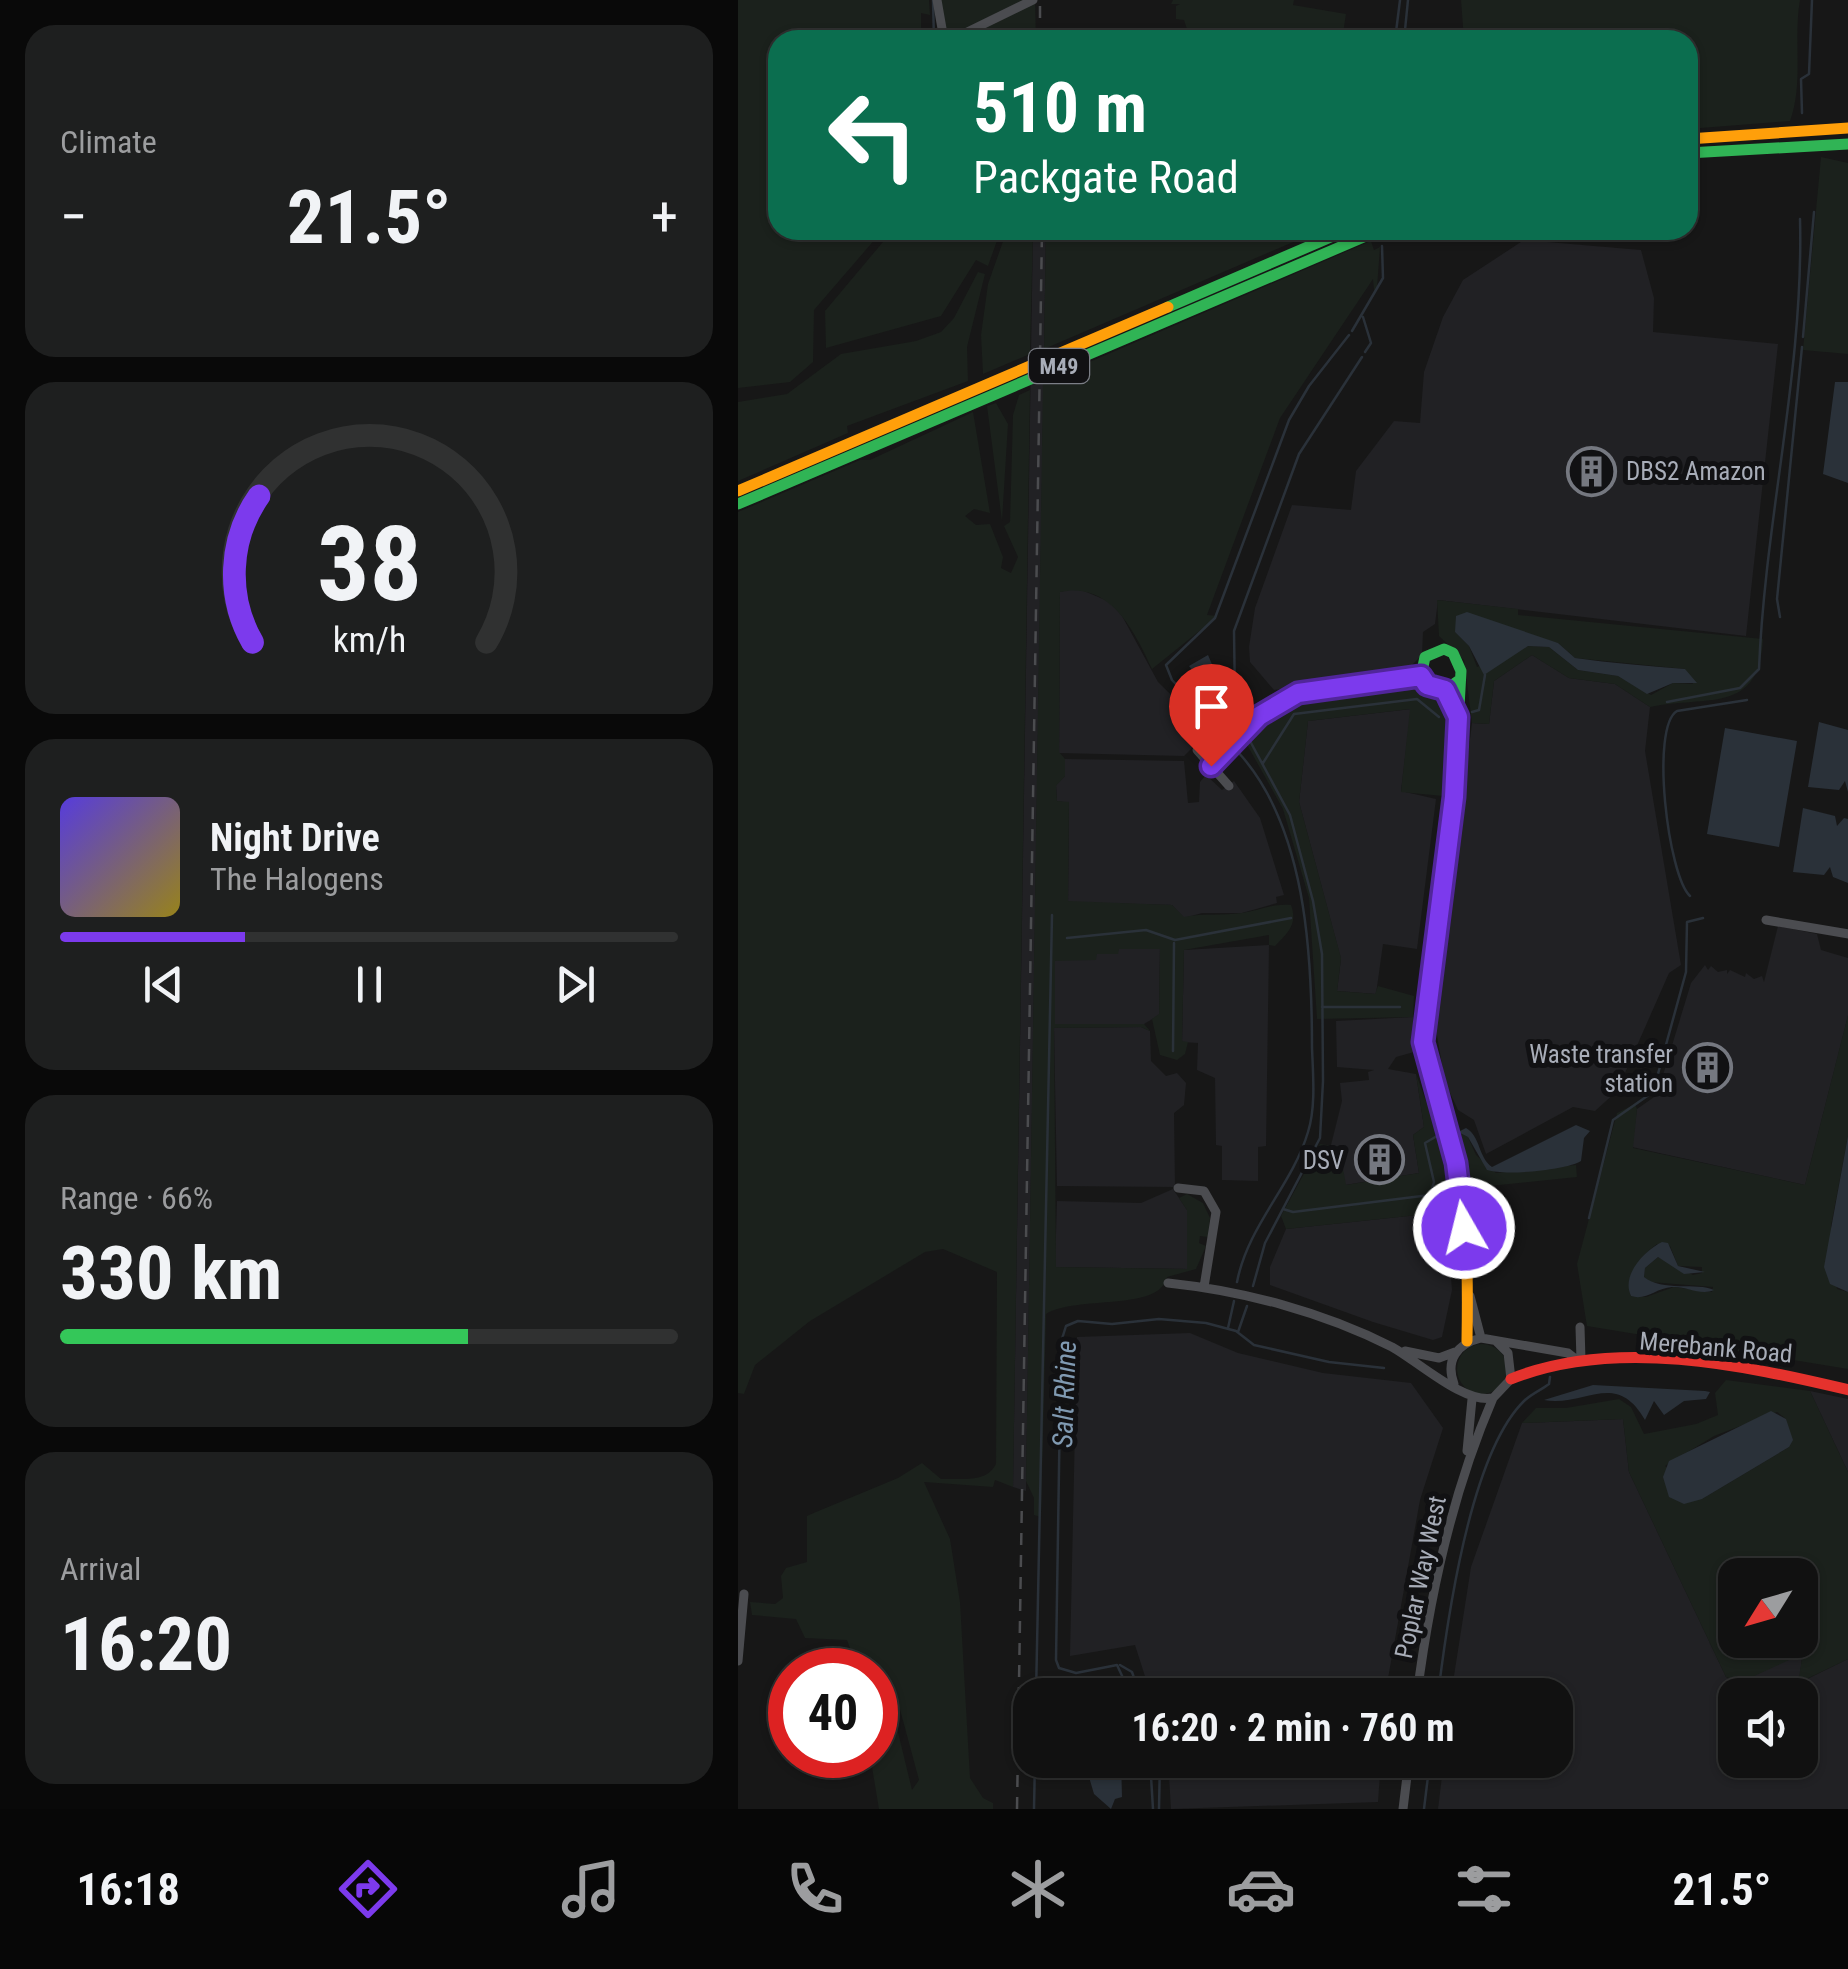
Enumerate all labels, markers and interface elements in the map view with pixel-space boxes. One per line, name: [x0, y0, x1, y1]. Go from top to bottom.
text: 510 m: [973, 67, 1147, 149]
icon: left: [808, 70, 938, 200]
text: Climate: [60, 123, 157, 161]
text: Packgate Road: [973, 151, 1239, 204]
text: 21.5°: [287, 173, 451, 261]
text: −: [60, 185, 88, 249]
text: +: [651, 185, 678, 249]
road number: M49: [1029, 349, 1089, 383]
building icon: DBS2 Amazon: [1565, 445, 1617, 497]
place label: DBS2 Amazon: [1626, 457, 1766, 486]
text: 38: [316, 504, 422, 625]
text: km/h: [332, 619, 406, 661]
pin: [1169, 664, 1254, 767]
icon: arrive: [1184, 679, 1239, 734]
text: Night Drive: [210, 816, 380, 860]
text: The Halogens: [210, 860, 384, 898]
icon: previous: [136, 957, 191, 1012]
icon: pause: [342, 957, 397, 1012]
icon: next: [548, 957, 603, 1012]
place label: Waste transfer station: [1529, 1040, 1673, 1098]
building icon: Waste transfer station: [1682, 1042, 1734, 1094]
building icon: DSV: [1353, 1134, 1405, 1186]
place label: DSV: [1303, 1146, 1344, 1175]
position arrow: [1412, 1176, 1516, 1280]
text: Range · 66%: [60, 1179, 213, 1217]
text: 330 km: [60, 1229, 282, 1317]
street label: Merebank Road: [1638, 1326, 1794, 1369]
water label: Salt Rhine: [1046, 1340, 1083, 1448]
street label: Poplar Way West: [1389, 1493, 1452, 1661]
text: Arrival: [60, 1550, 141, 1588]
north arrow: [1718, 1558, 1818, 1658]
map controls: [1718, 1558, 1818, 1778]
text: 16:20: [60, 1600, 232, 1688]
speed limit sign: 40: [768, 1648, 898, 1778]
button: sound: [1718, 1678, 1818, 1778]
text: 16:20 · 2 min · 760 m: [1132, 1706, 1454, 1750]
icon: directions: [333, 1854, 403, 1924]
icon: music: [556, 1854, 626, 1924]
icon: phone: [780, 1854, 850, 1924]
icon: climate: [1003, 1854, 1073, 1924]
icon: car: [1226, 1854, 1296, 1924]
icon: filters: [1449, 1854, 1519, 1924]
text: 16:18: [77, 1863, 180, 1916]
text: 21.5°: [1673, 1863, 1771, 1916]

